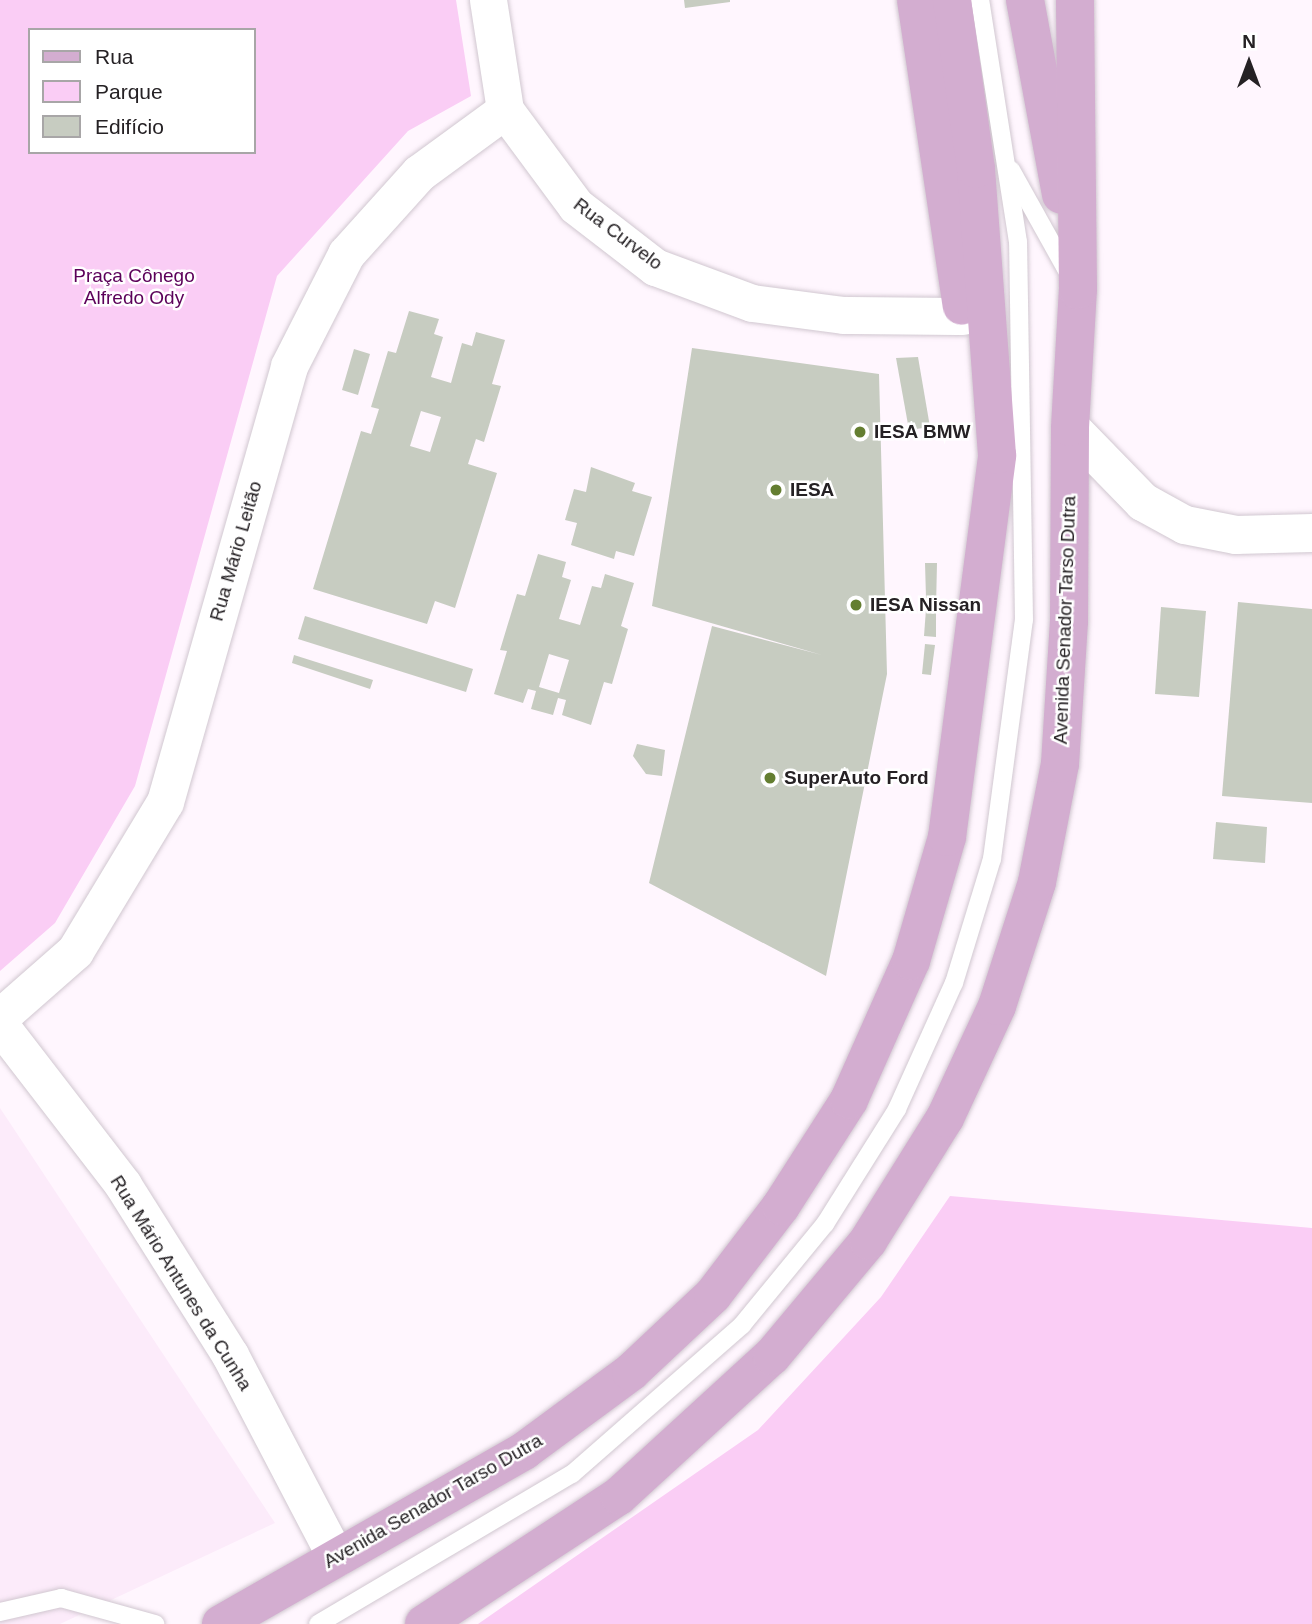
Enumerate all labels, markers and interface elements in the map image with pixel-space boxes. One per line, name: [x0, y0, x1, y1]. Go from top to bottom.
legend: [28, 28, 256, 154]
north arrow: [1214, 28, 1284, 98]
text: N: [1242, 31, 1256, 52]
text: Rua: [95, 45, 134, 68]
text: Parque: [95, 80, 163, 103]
text: Edifício: [95, 115, 164, 138]
street label: Rua Curvelo: [569, 193, 667, 275]
park label: Praça Cônego Alfredo Ody: [73, 265, 195, 309]
place label: IESA BMW: [874, 421, 971, 443]
marker: IESA BMW: [852, 424, 868, 440]
street label: Rua Mário Leitão: [205, 478, 267, 624]
place label: IESA: [790, 479, 834, 501]
marker: IESA: [768, 482, 784, 498]
street label: Avenida Senador Tarso Dutra: [1049, 495, 1081, 745]
place label: IESA Nissan: [870, 594, 982, 616]
marker: IESA Nissan: [848, 597, 864, 613]
place label: SuperAuto Ford: [784, 767, 929, 789]
marker: SuperAuto Ford: [762, 770, 778, 786]
street label: Rua Mário Antunes da Cunha: [105, 1171, 257, 1395]
street label: Avenida Senador Tarso Dutra: [320, 1429, 546, 1573]

